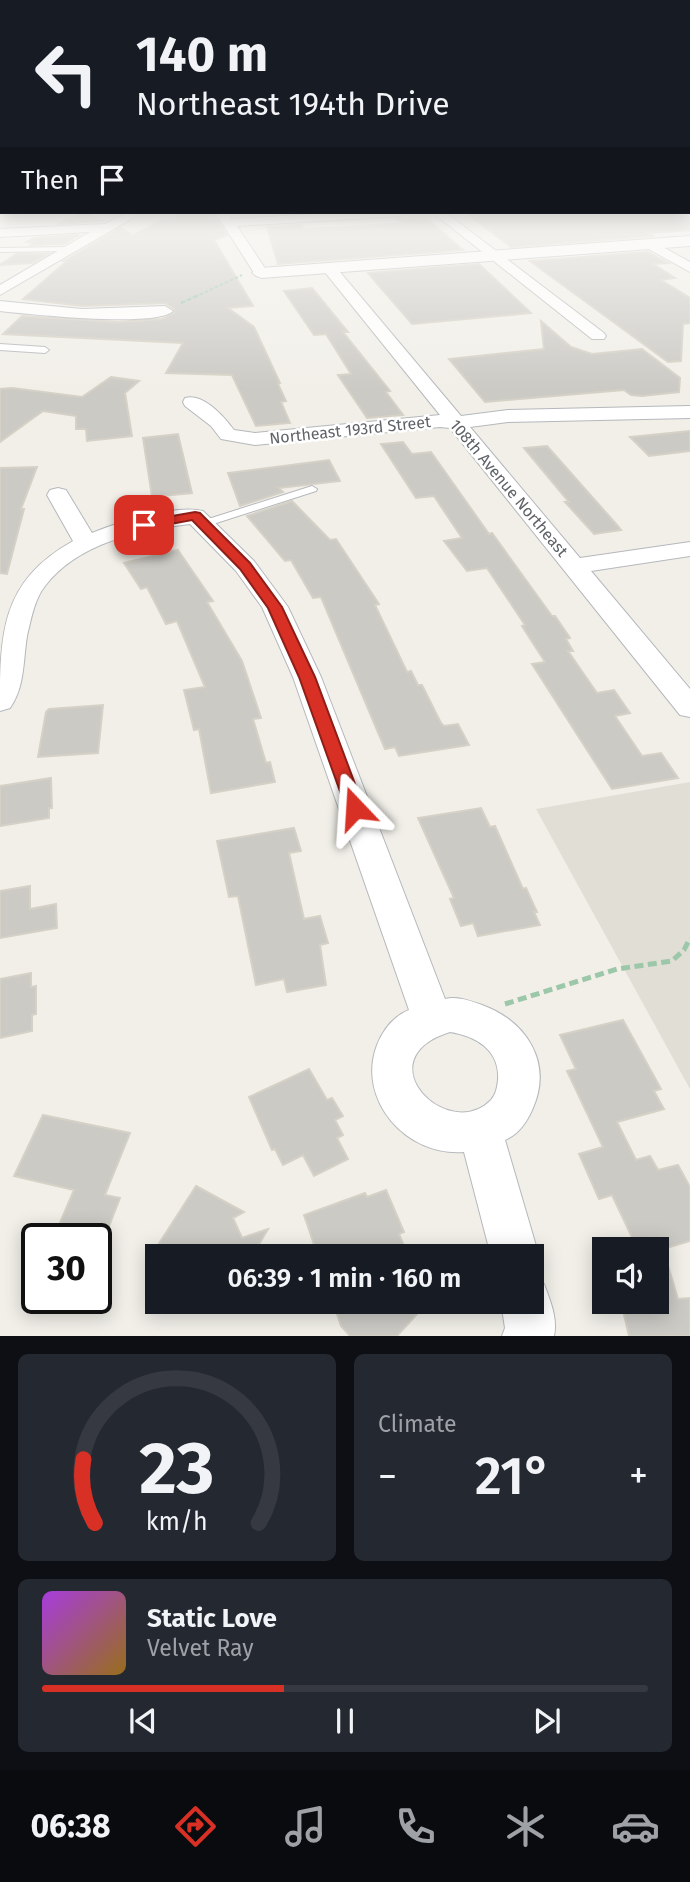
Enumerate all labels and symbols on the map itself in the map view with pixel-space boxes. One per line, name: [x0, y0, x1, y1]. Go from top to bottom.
street label: Northeast 193rd Street: [268, 412, 432, 448]
street label: 108th Avenue Northeast: [446, 415, 572, 561]
pin: [114, 495, 174, 555]
position arrow: [318, 771, 392, 845]
speed limit sign: 30: [21, 1223, 112, 1314]

